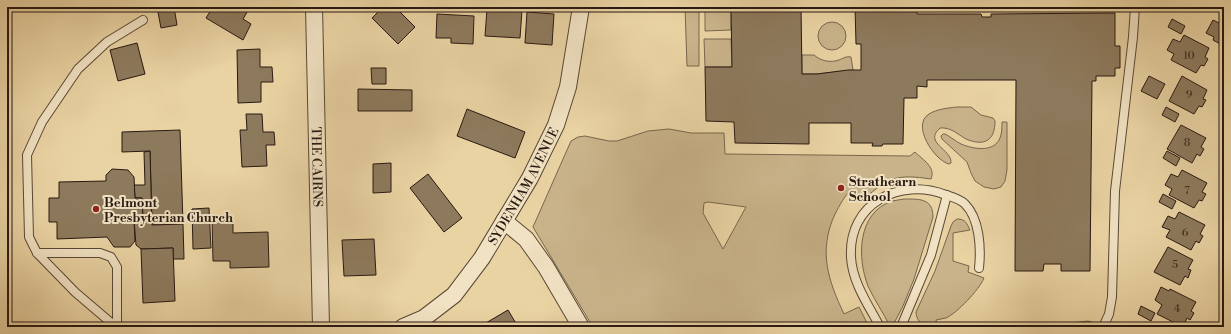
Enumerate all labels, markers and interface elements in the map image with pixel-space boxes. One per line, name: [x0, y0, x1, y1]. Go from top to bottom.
house number: 10: [1183, 49, 1195, 63]
house number: 9: [1186, 88, 1193, 102]
street label: SYDENHAM AVENUE: [485, 125, 563, 248]
street label: THE CAIRNS: [308, 127, 325, 207]
house number: 8: [1184, 136, 1191, 150]
place label: Strathearn School: [849, 174, 916, 205]
marker: Strathearn School: [836, 183, 846, 193]
house number: 7: [1184, 184, 1190, 198]
place label: Belmont Presbyterian Church: [104, 195, 233, 226]
marker: Belmont Presbyterian Church: [91, 204, 101, 214]
house number: 6: [1182, 226, 1189, 240]
house number: 5: [1172, 258, 1178, 272]
house number: 4: [1174, 302, 1181, 316]

